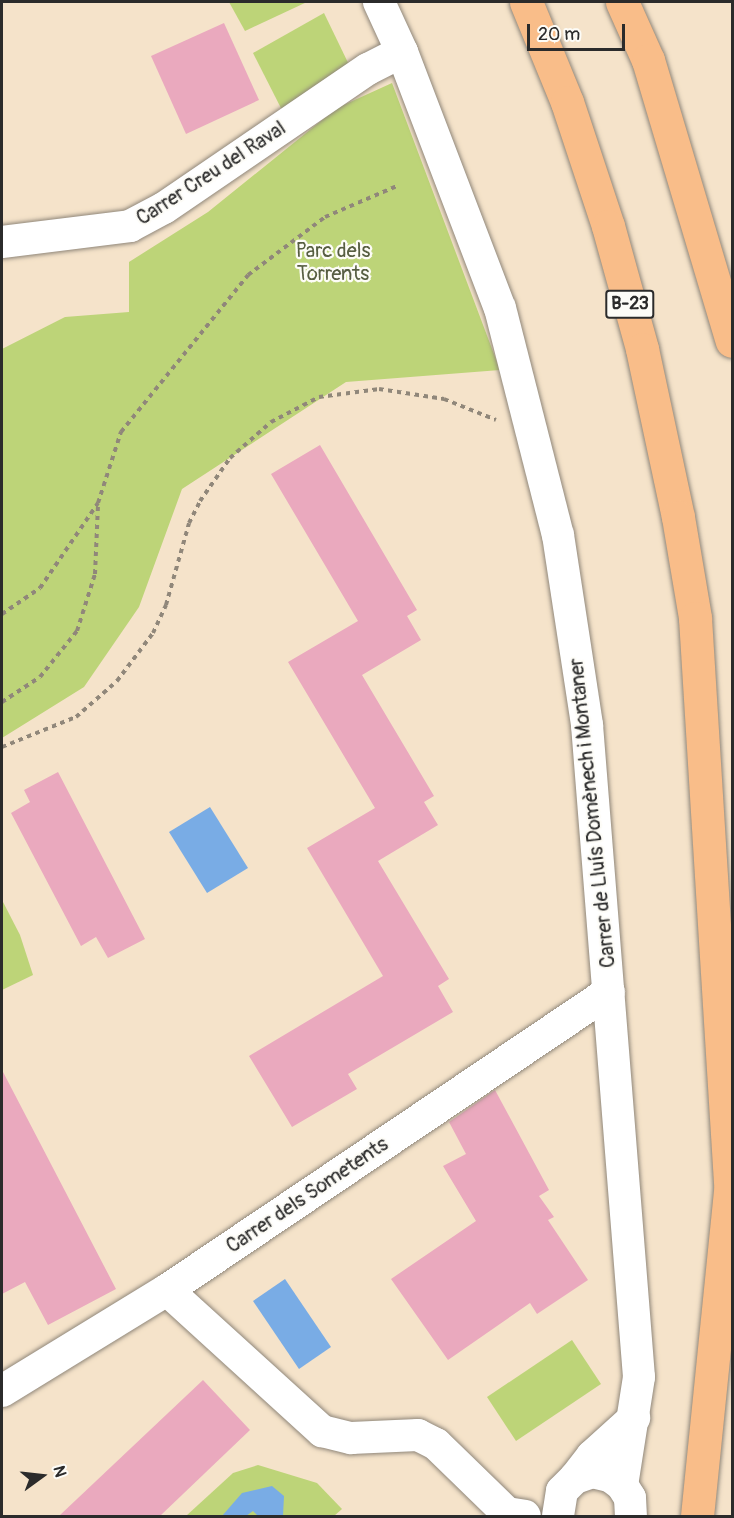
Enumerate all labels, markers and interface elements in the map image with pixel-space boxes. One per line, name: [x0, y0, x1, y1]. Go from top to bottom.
scale bar: [530, 12, 628, 50]
text: 20 m: [538, 23, 580, 46]
street label: Carrer Creu del Raval: [132, 116, 290, 230]
park label: Parc dels Torrents: [296, 239, 370, 286]
road number: B-23: [604, 289, 656, 319]
street label: Carrer de Lluís Domènech i Montaner: [564, 657, 620, 969]
street label: Carrer dels Sometents: [222, 1132, 392, 1258]
north arrow: [12, 1446, 72, 1506]
text: N: [48, 1464, 70, 1479]

